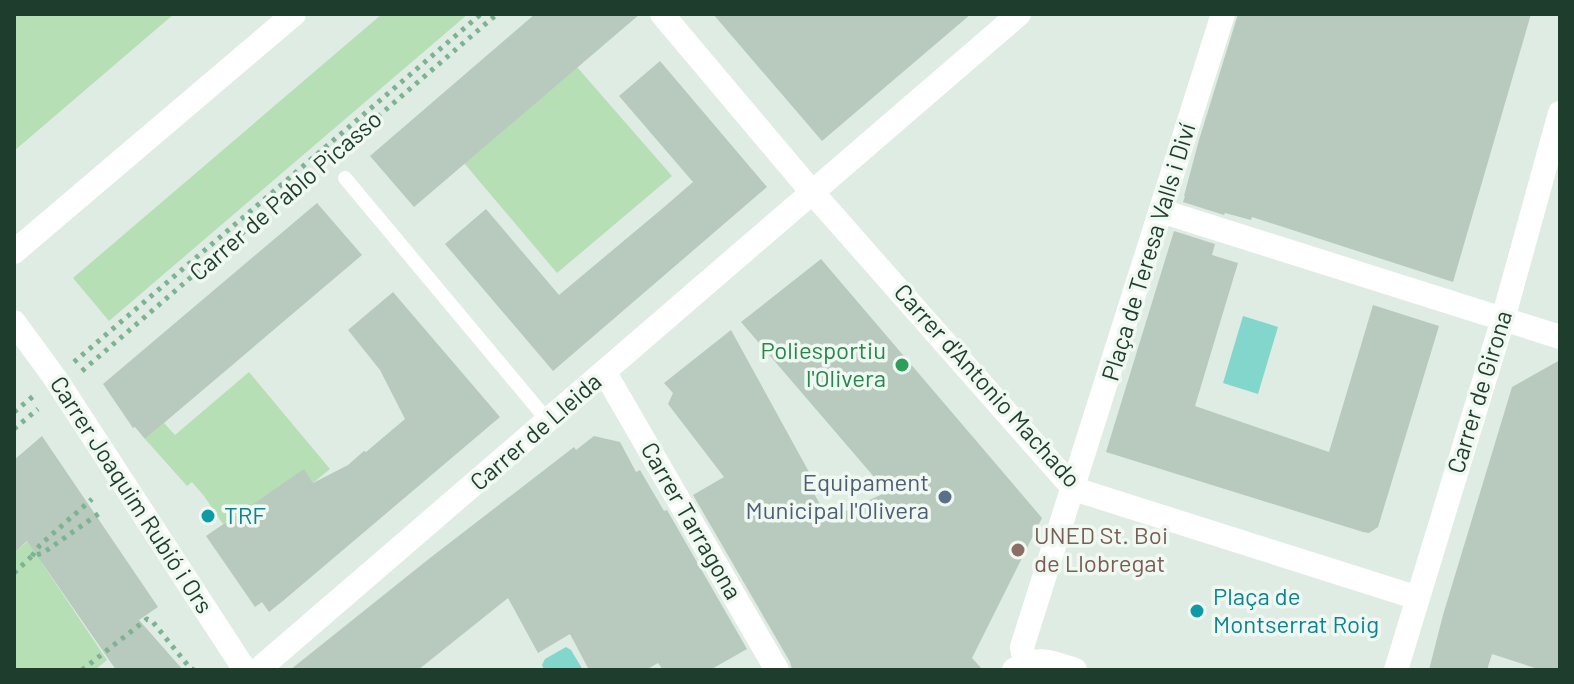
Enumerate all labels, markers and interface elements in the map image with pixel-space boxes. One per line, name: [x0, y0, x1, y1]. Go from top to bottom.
street label: Carrer de Pablo Picasso: [183, 104, 387, 286]
street label: Plaça de Teresa Valls i Diví: [1095, 119, 1201, 384]
street label: Carrer d'Antonio Machado: [889, 277, 1087, 493]
street label: Carrer de Girona: [1440, 307, 1517, 477]
place label: Poliesportiu l'Olivera: [760, 335, 886, 392]
marker: Poliesportiu l'Olivera: [893, 356, 911, 374]
street label: Carrer de Lleida: [463, 366, 607, 496]
street label: Carrer Joaquim Rubió i Ors: [45, 370, 220, 618]
street label: Carrer Tarragona: [636, 436, 749, 604]
place label: Equipament Municipal l'Olivera: [745, 467, 929, 524]
marker: Equipament Municipal l'Olivera: [936, 488, 954, 506]
place label: TRF: [224, 500, 266, 529]
marker: TRF: [199, 507, 217, 525]
place label: UNED St. Boi de Llobregat: [1034, 520, 1168, 577]
marker: UNED St. Boi de Llobregat: [1009, 541, 1027, 559]
place label: Plaça de Montserrat Roig: [1213, 581, 1379, 638]
marker: Plaça de Montserrat Roig: [1188, 602, 1206, 620]

